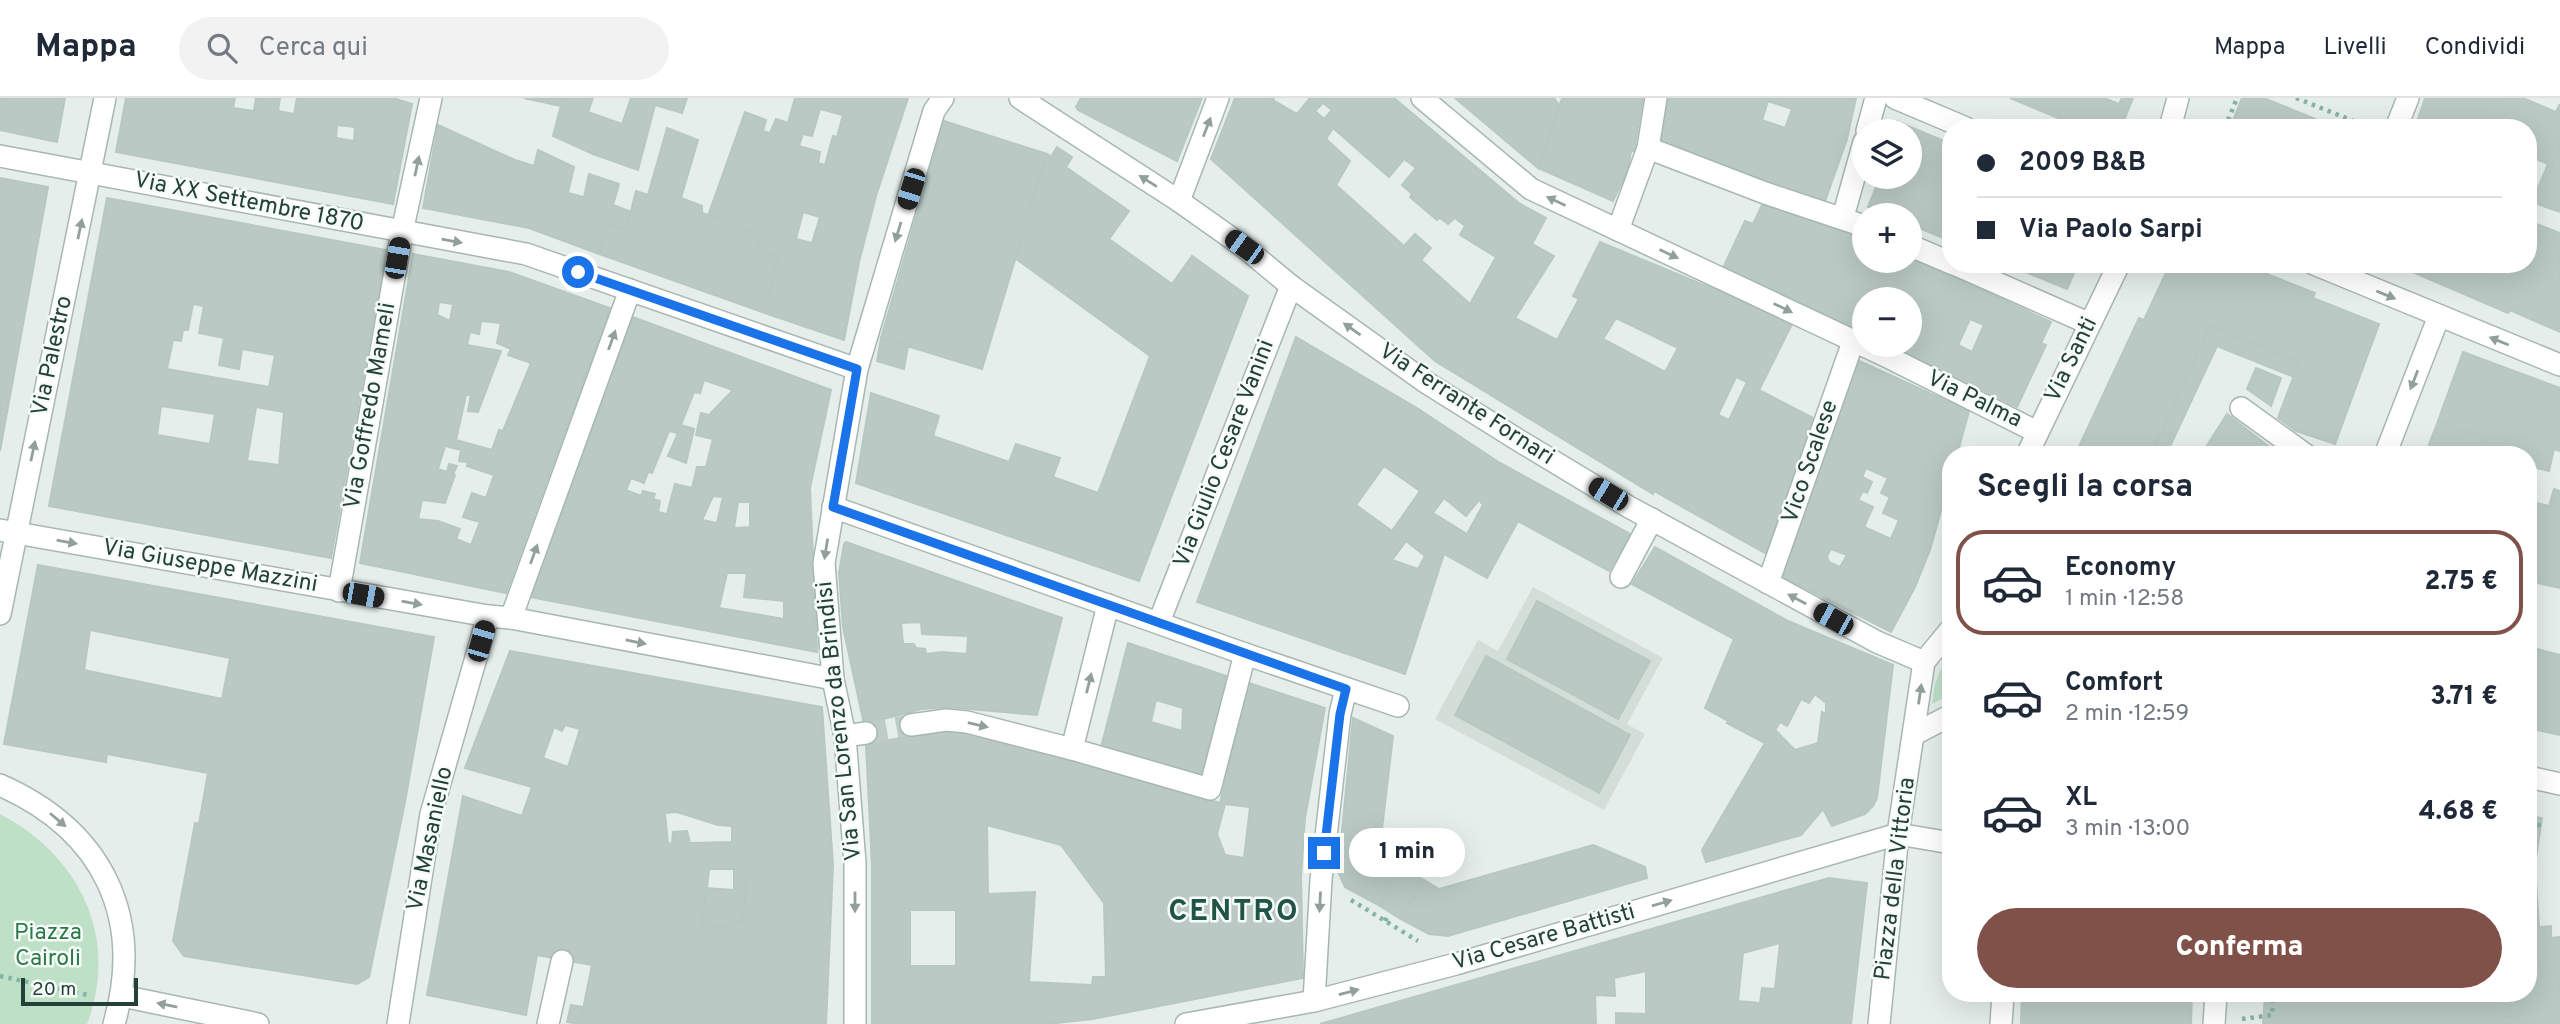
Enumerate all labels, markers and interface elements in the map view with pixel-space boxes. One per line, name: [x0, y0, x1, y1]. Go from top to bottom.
search box: [179, 17, 669, 80]
text: Mappa: [35, 27, 137, 69]
icon: search: [203, 29, 241, 67]
text: Cerca qui: [259, 32, 368, 65]
text: Mappa: [2214, 33, 2285, 63]
text: Livelli: [2323, 33, 2387, 63]
text: Condividi: [2425, 33, 2525, 63]
one-way arrow: [1202, 116, 1213, 137]
map controls: [1852, 119, 1922, 357]
button: layers: [1852, 119, 1922, 189]
text: 2009 B&B: [2019, 147, 2146, 180]
one-way arrow: [411, 155, 422, 177]
street label: Via XX Settembre 1870: [132, 166, 366, 240]
car: [895, 166, 928, 212]
one-way arrow: [1138, 175, 1158, 188]
one-way arrow: [1546, 195, 1566, 207]
button: +: [1852, 203, 1922, 273]
text: Via Paolo Sarpi: [2019, 214, 2203, 247]
one-way arrow: [74, 218, 85, 240]
one-way arrow: [892, 222, 902, 243]
car: [1221, 226, 1268, 268]
car: [384, 235, 411, 281]
one-way arrow: [441, 236, 463, 247]
one-way arrow: [1659, 248, 1679, 260]
route start: [562, 256, 594, 288]
button: −: [1852, 287, 1922, 357]
one-way arrow: [2376, 289, 2397, 300]
street label: Via Palestro: [26, 293, 80, 419]
street label: Via Goffredo Mameli: [339, 301, 403, 511]
one-way arrow: [1773, 302, 1793, 314]
street label: Via Santi: [2039, 313, 2105, 407]
one-way arrow: [1343, 322, 1361, 336]
one-way arrow: [607, 330, 618, 351]
one-way arrow: [2489, 335, 2510, 346]
street label: Via Giulio Cesare Vanini: [1168, 336, 1282, 572]
street label: Via Ferrante Fornari: [1373, 337, 1559, 473]
street label: Via Palma: [1922, 365, 2026, 435]
one-way arrow: [2408, 369, 2419, 390]
street label: Vico Scalese: [1776, 396, 1846, 528]
one-way arrow: [28, 440, 39, 462]
text: Scegli la corsa: [1977, 468, 2193, 508]
car: [1585, 474, 1632, 514]
street label: Via Giuseppe Mazzini: [100, 534, 320, 600]
one-way arrow: [56, 537, 78, 548]
one-way arrow: [820, 538, 831, 560]
one-way arrow: [529, 544, 540, 565]
icon: car: [1981, 551, 2044, 614]
text: Economy: [2065, 552, 2176, 585]
text: 2.75 €: [2425, 566, 2498, 599]
street label: Via San Lorenzo da Brindisi: [811, 580, 869, 862]
car: [341, 581, 386, 609]
text: 1 min · 12:58: [2065, 585, 2184, 614]
one-way arrow: [1787, 593, 1807, 605]
one-way arrow: [401, 598, 423, 609]
car: [1810, 600, 1857, 638]
car: [466, 618, 497, 664]
one-way arrow: [625, 637, 647, 648]
icon: car: [1981, 666, 2044, 729]
text: Comfort: [2065, 667, 2163, 700]
one-way arrow: [1084, 671, 1095, 693]
text: 3.71 €: [2430, 681, 2498, 714]
one-way arrow: [1915, 683, 1926, 705]
text: 2 min · 12:59: [2065, 700, 2189, 729]
one-way arrow: [967, 720, 989, 731]
street label: Via Masaniello: [402, 764, 460, 914]
street label: Piazza della Vittoria: [1869, 776, 1923, 982]
icon: car: [1981, 781, 2044, 844]
text: XL: [2065, 782, 2097, 815]
text: 4.68 €: [2419, 796, 2498, 829]
one-way arrow: [49, 812, 67, 827]
text: 3 min · 13:00: [2065, 815, 2190, 844]
callout: 1 min: [1348, 828, 1464, 878]
route end: [1308, 837, 1340, 869]
text: 1 min: [1379, 838, 1435, 867]
one-way arrow: [849, 891, 861, 913]
one-way arrow: [1314, 891, 1325, 913]
district label: CENTRO: [1168, 894, 1300, 931]
street label: Via Cesare Battisti: [1449, 898, 1639, 978]
one-way arrow: [1652, 898, 1673, 908]
button: Conferma: [1977, 908, 2502, 988]
park label: Piazza Cairoli: [14, 919, 82, 974]
scale bar: [21, 975, 138, 1007]
text: 20 m: [32, 978, 76, 1002]
one-way arrow: [1338, 986, 1360, 997]
one-way arrow: [156, 1000, 178, 1011]

